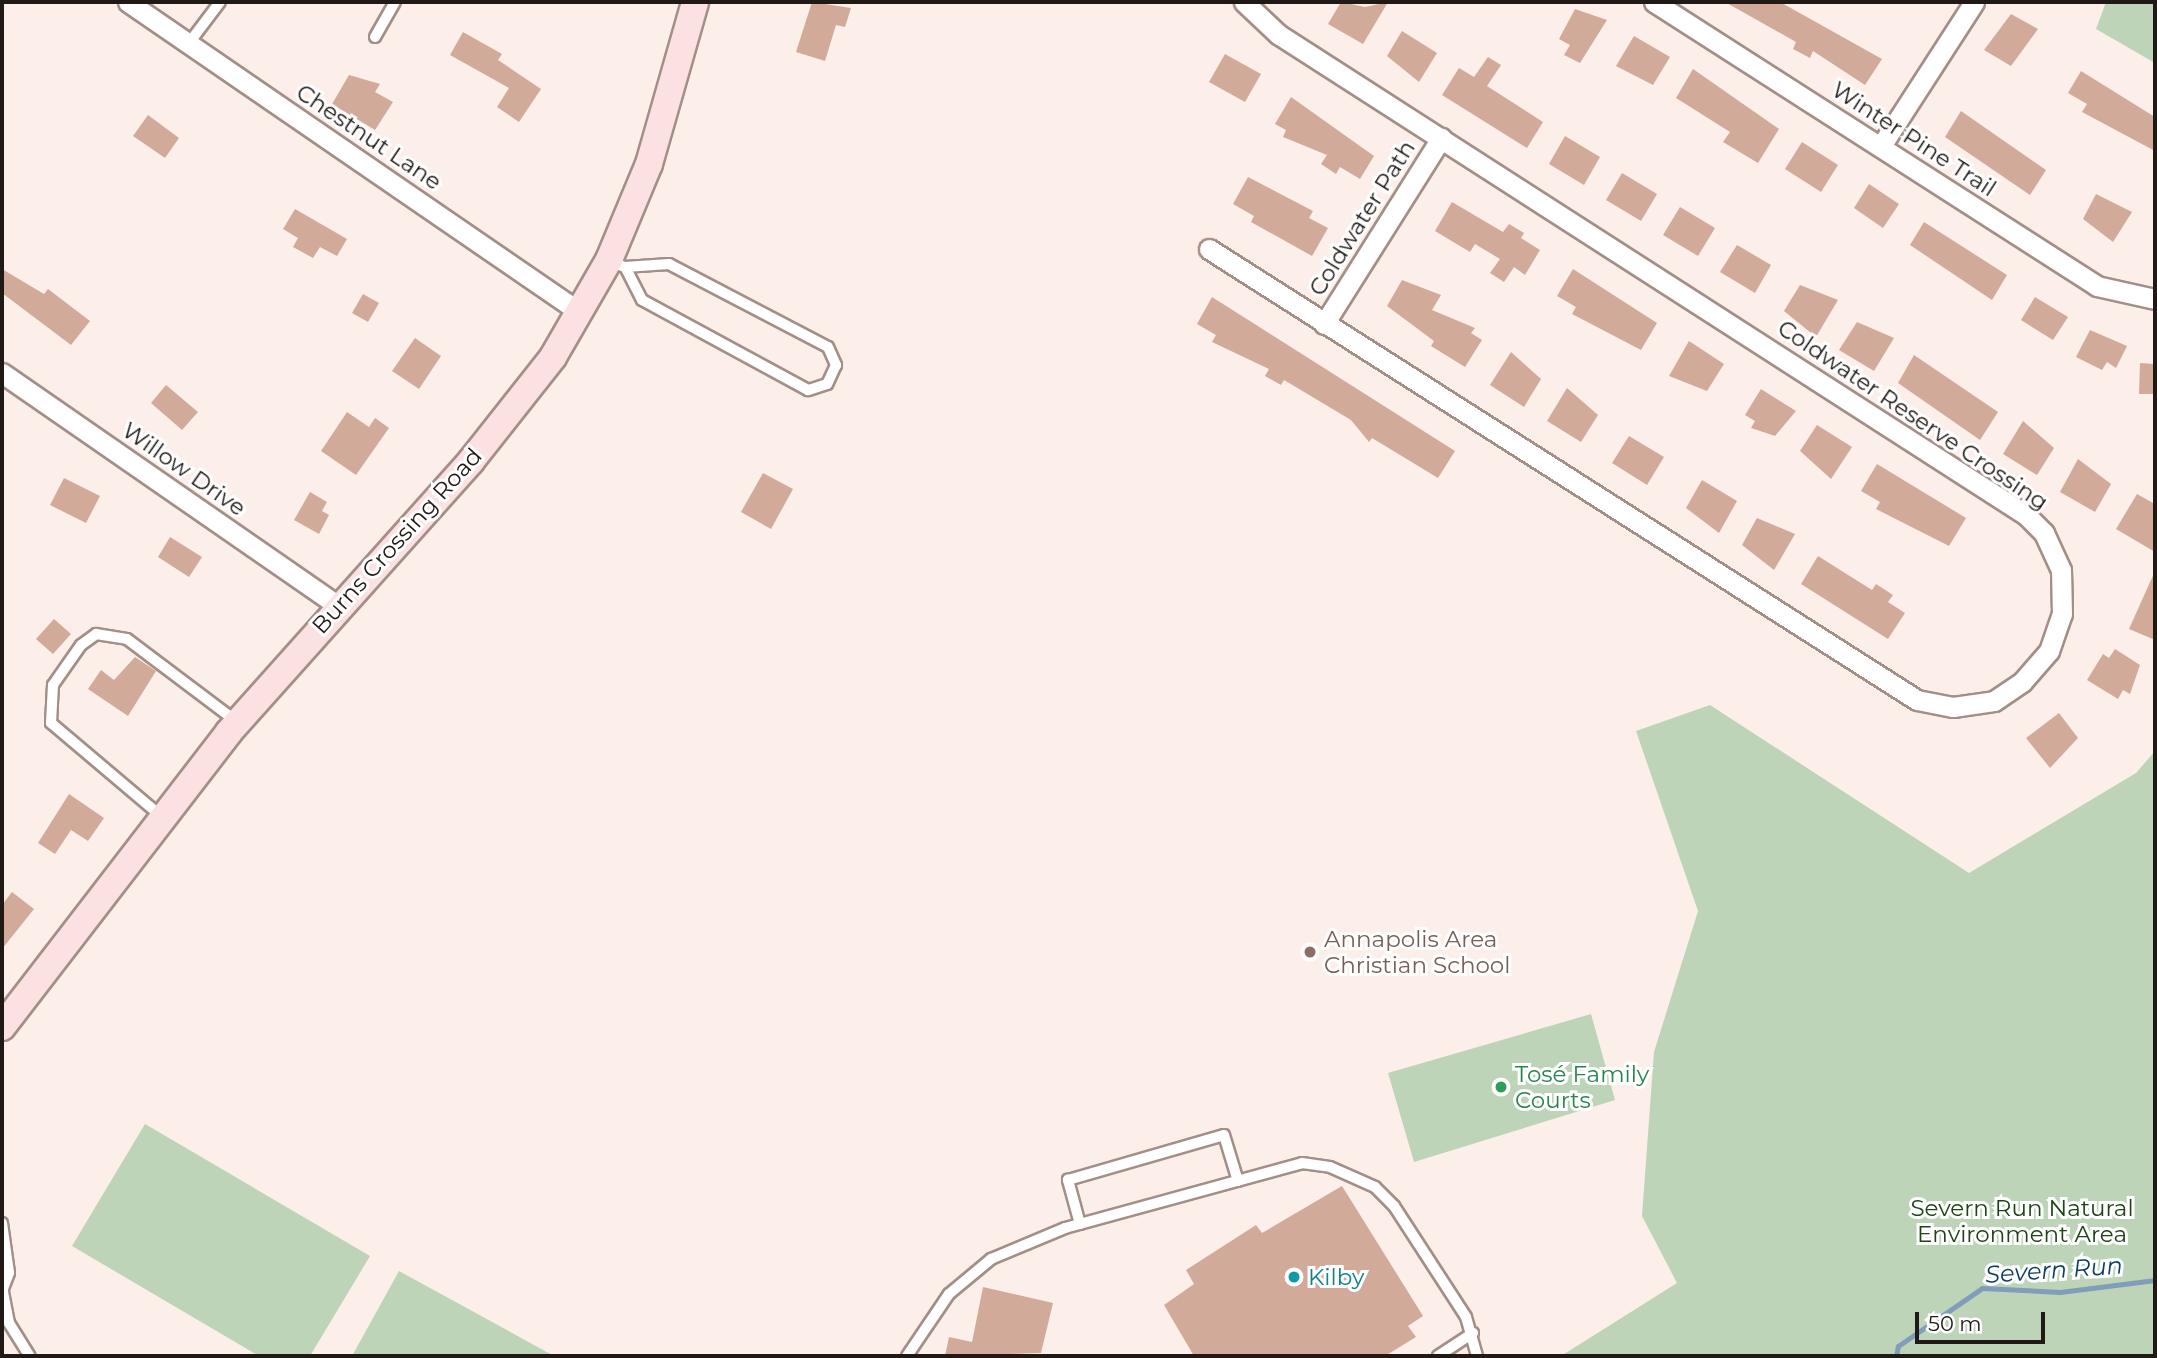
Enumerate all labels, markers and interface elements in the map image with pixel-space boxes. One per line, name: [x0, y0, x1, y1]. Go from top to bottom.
street label: Winter Pine Trail: [1827, 76, 2001, 202]
street label: Chestnut Lane: [291, 78, 447, 196]
street label: Coldwater Path: [1303, 135, 1421, 301]
street label: Coldwater Reserve Crossing: [1773, 314, 2053, 516]
street label: Willow Drive: [117, 416, 251, 522]
street label: Burns Crossing Road: [306, 442, 488, 640]
place label: Annapolis Area Christian School: [1324, 925, 1510, 979]
marker: Annapolis Area Christian School: [1302, 944, 1318, 960]
place label: Tosé Family Courts: [1515, 1060, 1649, 1114]
marker: Tosé Family Courts: [1493, 1079, 1509, 1095]
park label: Severn Run Natural Environment Area: [1910, 1194, 2134, 1248]
water label: Severn Run: [1984, 1251, 2124, 1289]
place label: Kilby: [1308, 1263, 1364, 1291]
marker: Kilby: [1286, 1269, 1302, 1285]
scale bar: [1919, 1298, 2048, 1342]
text: 50 m: [1928, 1311, 1982, 1336]

